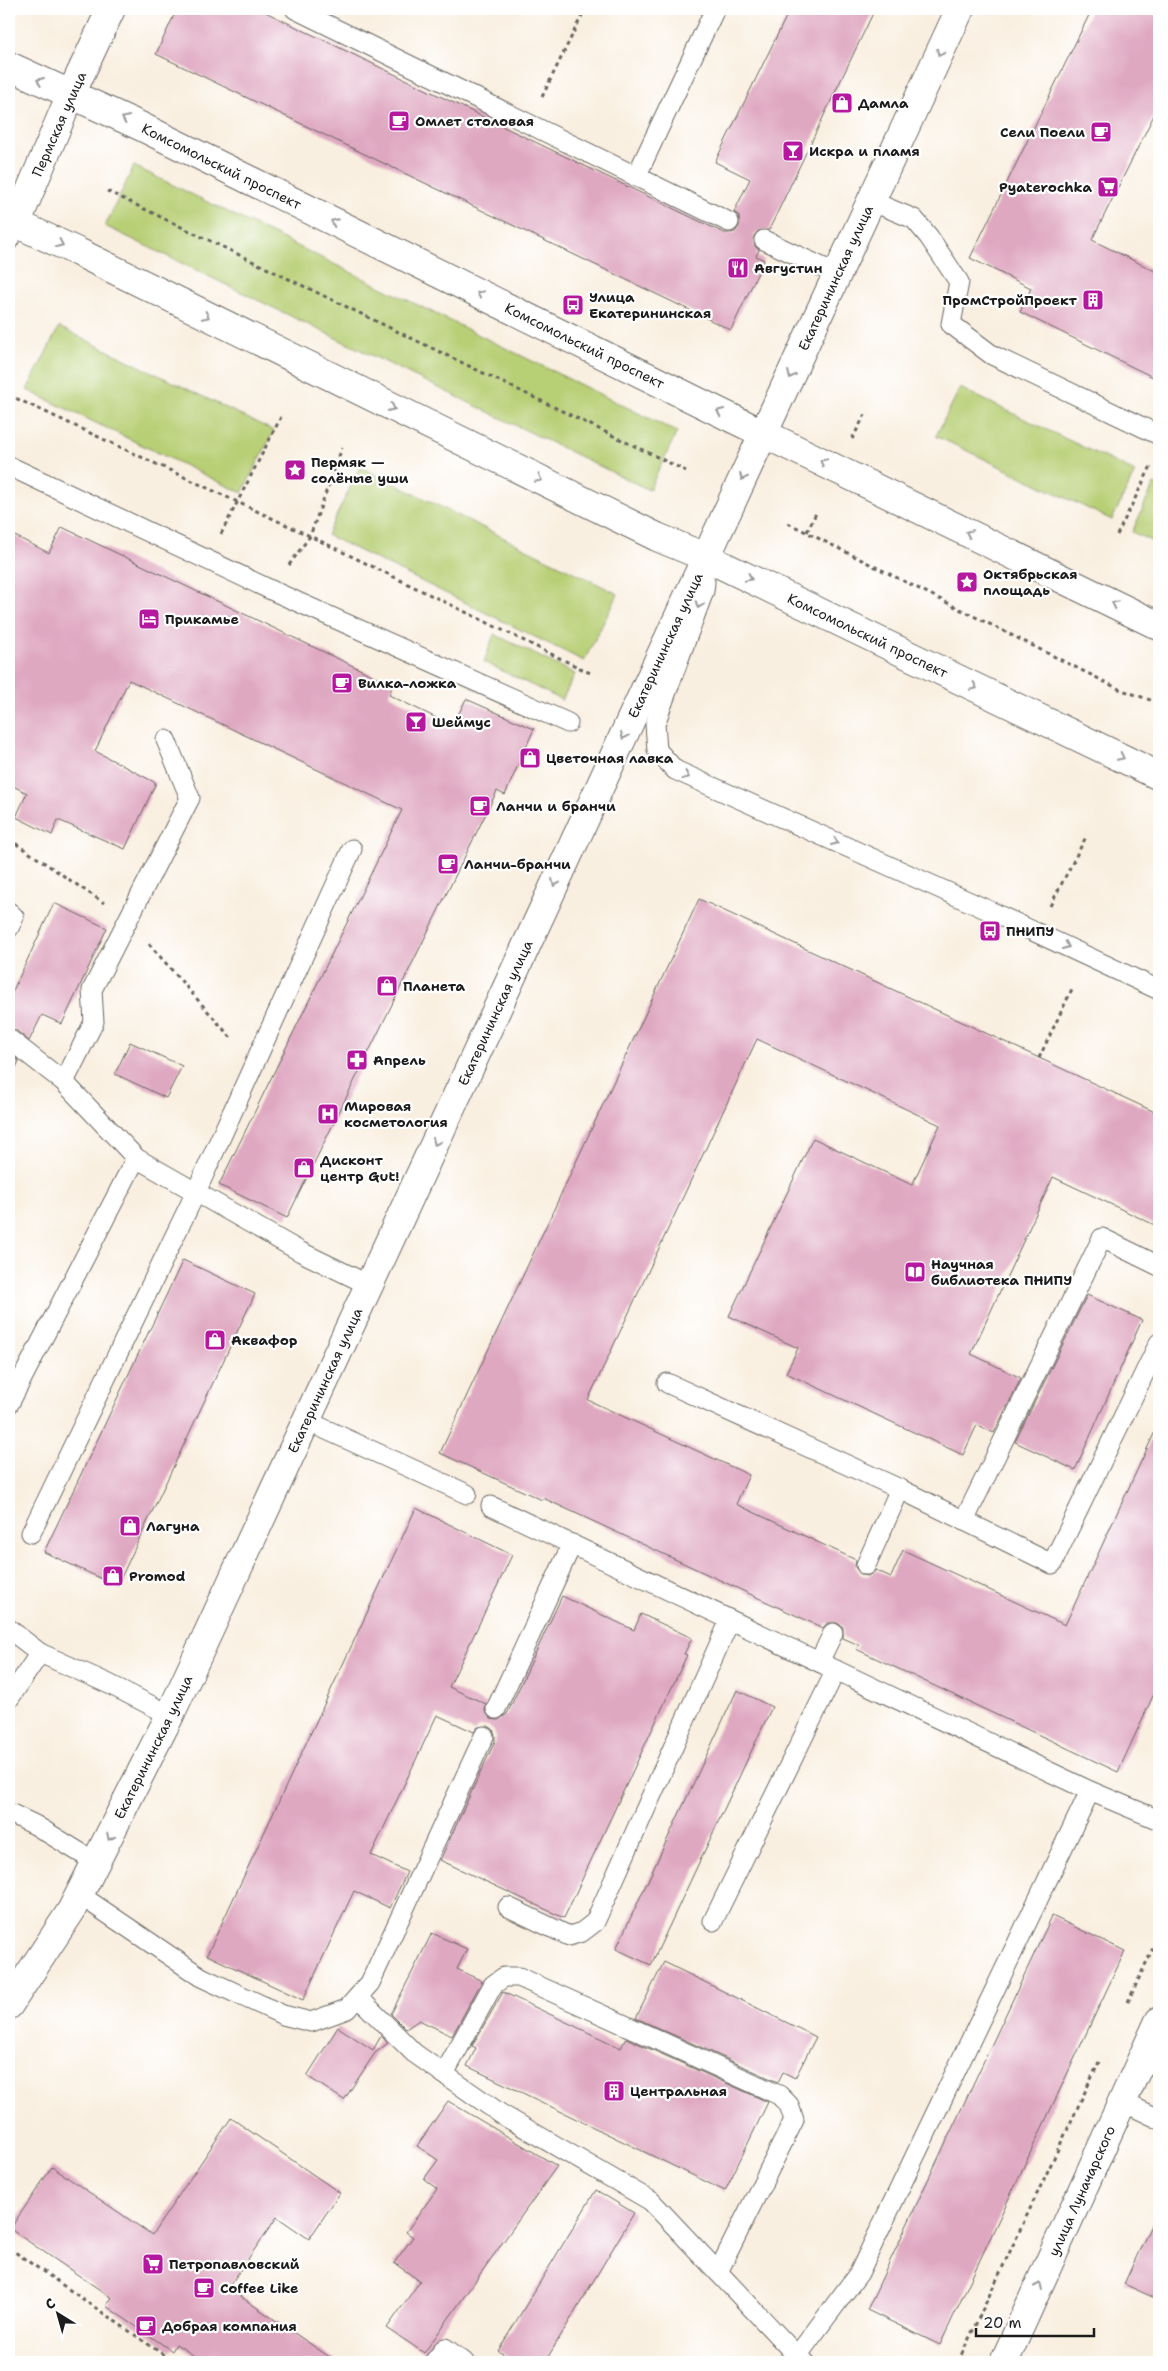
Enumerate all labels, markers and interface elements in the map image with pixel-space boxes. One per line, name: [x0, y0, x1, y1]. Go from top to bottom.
one-way arrow: [935, 48, 946, 57]
street label: Пермская улица: [28, 68, 90, 179]
one-way arrow: [36, 77, 45, 88]
shop icon: Дамла: [830, 91, 854, 115]
place label: Дамла: [858, 94, 909, 112]
cafe icon: Омлет столовая: [387, 109, 411, 133]
place label: Омлет столовая: [415, 112, 534, 130]
one-way arrow: [121, 115, 130, 125]
street label: Комсомольский проспект: [139, 119, 305, 214]
cafe icon: Сели Поели: [1089, 120, 1113, 144]
place label: Сели Поели: [1000, 123, 1085, 141]
bar icon: Искра и пламя: [781, 139, 805, 163]
place label: Искра и пламя: [809, 142, 920, 160]
supermarket icon: Pyaterochka: [1096, 175, 1120, 199]
place label: Pyaterochka: [999, 178, 1092, 196]
street label: Екатерининская улица: [794, 202, 877, 353]
one-way arrow: [330, 218, 339, 228]
one-way arrow: [55, 237, 64, 247]
restaurant icon: Августин: [726, 256, 750, 280]
place label: Августин: [754, 259, 823, 277]
place label: Улица Екатерининская: [589, 288, 711, 322]
building icon: ПромСтройПроект: [1081, 288, 1105, 312]
one-way arrow: [476, 290, 485, 300]
place label: ПромСтройПроект: [942, 291, 1078, 309]
bus stop icon: Улица Екатерининская: [561, 293, 585, 317]
street label: Комсомольский проспект: [502, 299, 668, 393]
one-way arrow: [201, 310, 210, 320]
one-way arrow: [786, 370, 797, 379]
one-way arrow: [387, 402, 396, 412]
one-way arrow: [716, 408, 725, 418]
place label: Пермяк — солёные уши: [311, 453, 409, 487]
place icon: Пермяк — солёные уши: [283, 458, 307, 482]
one-way arrow: [819, 458, 828, 468]
one-way arrow: [739, 472, 749, 481]
one-way arrow: [534, 473, 543, 483]
one-way arrow: [965, 529, 974, 539]
place label: Октябрьская площадь: [983, 565, 1077, 599]
street label: Екатерининская улица: [624, 569, 707, 721]
place icon: Октябрьская площадь: [955, 570, 979, 594]
one-way arrow: [744, 572, 753, 583]
street label: Комсомольский проспект: [785, 589, 952, 682]
one-way arrow: [695, 600, 705, 609]
one-way arrow: [1112, 601, 1121, 611]
hotel icon: Прикамье: [137, 607, 161, 631]
place label: Прикамье: [165, 610, 239, 628]
cafe icon: Вилка-ложка: [330, 671, 354, 695]
place label: Вилка-ложка: [358, 674, 457, 692]
one-way arrow: [969, 681, 978, 691]
bar icon: Шеймус: [404, 710, 428, 734]
place label: Шеймус: [432, 713, 491, 731]
one-way arrow: [619, 731, 630, 740]
shop icon: Цветочная лавка: [518, 746, 542, 770]
place label: Цветочная лавка: [546, 749, 674, 767]
one-way arrow: [1116, 751, 1125, 761]
one-way arrow: [681, 769, 690, 780]
cafe icon: Ланчи и бранчи: [468, 794, 492, 818]
place label: Ланчи и бранчи: [496, 797, 616, 815]
one-way arrow: [830, 835, 839, 846]
cafe icon: Ланчи-бранчи: [436, 852, 460, 876]
place label: Ланчи-бранчи: [464, 855, 571, 873]
one-way arrow: [551, 878, 562, 887]
bus stop icon: ПНИПУ: [978, 919, 1002, 943]
place label: ПНИПУ: [1006, 922, 1054, 940]
street label: Екатерининская улица: [454, 937, 537, 1088]
one-way arrow: [1061, 940, 1070, 951]
shop icon: Планета: [375, 974, 399, 998]
place label: Планета: [403, 977, 465, 995]
pharmacy icon: Апрель: [345, 1048, 369, 1072]
place label: Апрель: [373, 1051, 426, 1069]
place label: Мировая косметология: [344, 1097, 448, 1131]
hospital icon: Мировая косметология: [316, 1102, 340, 1126]
one-way arrow: [431, 1137, 442, 1146]
place label: Дисконт центр Gut!: [320, 1151, 399, 1185]
shop icon: Дисконт центр Gut!: [292, 1156, 316, 1180]
place label: Научная библиотека ПНИПУ: [931, 1255, 1072, 1289]
library icon: Научная библиотека ПНИПУ: [903, 1260, 927, 1284]
street label: Екатерининская улица: [284, 1304, 367, 1456]
shop icon: Аквафор: [203, 1328, 227, 1352]
place label: Аквафор: [231, 1331, 297, 1349]
shop icon: Лагуна: [118, 1514, 142, 1538]
place label: Лагуна: [146, 1517, 200, 1535]
shop icon: Promod: [101, 1564, 125, 1588]
place label: Promod: [129, 1567, 186, 1585]
street label: Екатерининская улица: [110, 1672, 196, 1822]
one-way arrow: [105, 1832, 116, 1841]
building icon: Центральная: [602, 2079, 626, 2103]
place label: Центральная: [630, 2082, 727, 2100]
street label: улица Луначарского: [1044, 2123, 1119, 2259]
supermarket icon: Петропавловский: [141, 2252, 165, 2276]
place label: Петропавловский: [169, 2255, 300, 2273]
cafe icon: Coffee Like: [192, 2276, 216, 2300]
place label: Coffee Like: [220, 2279, 298, 2297]
one-way arrow: [1033, 2282, 1043, 2291]
north arrow: [32, 2288, 82, 2338]
text: С: [41, 2294, 59, 2313]
scale bar: [976, 2306, 1093, 2338]
text: 20 m: [983, 2313, 1022, 2333]
cafe icon: Добрая компания: [134, 2314, 158, 2338]
place label: Добрая компания: [162, 2317, 297, 2335]

